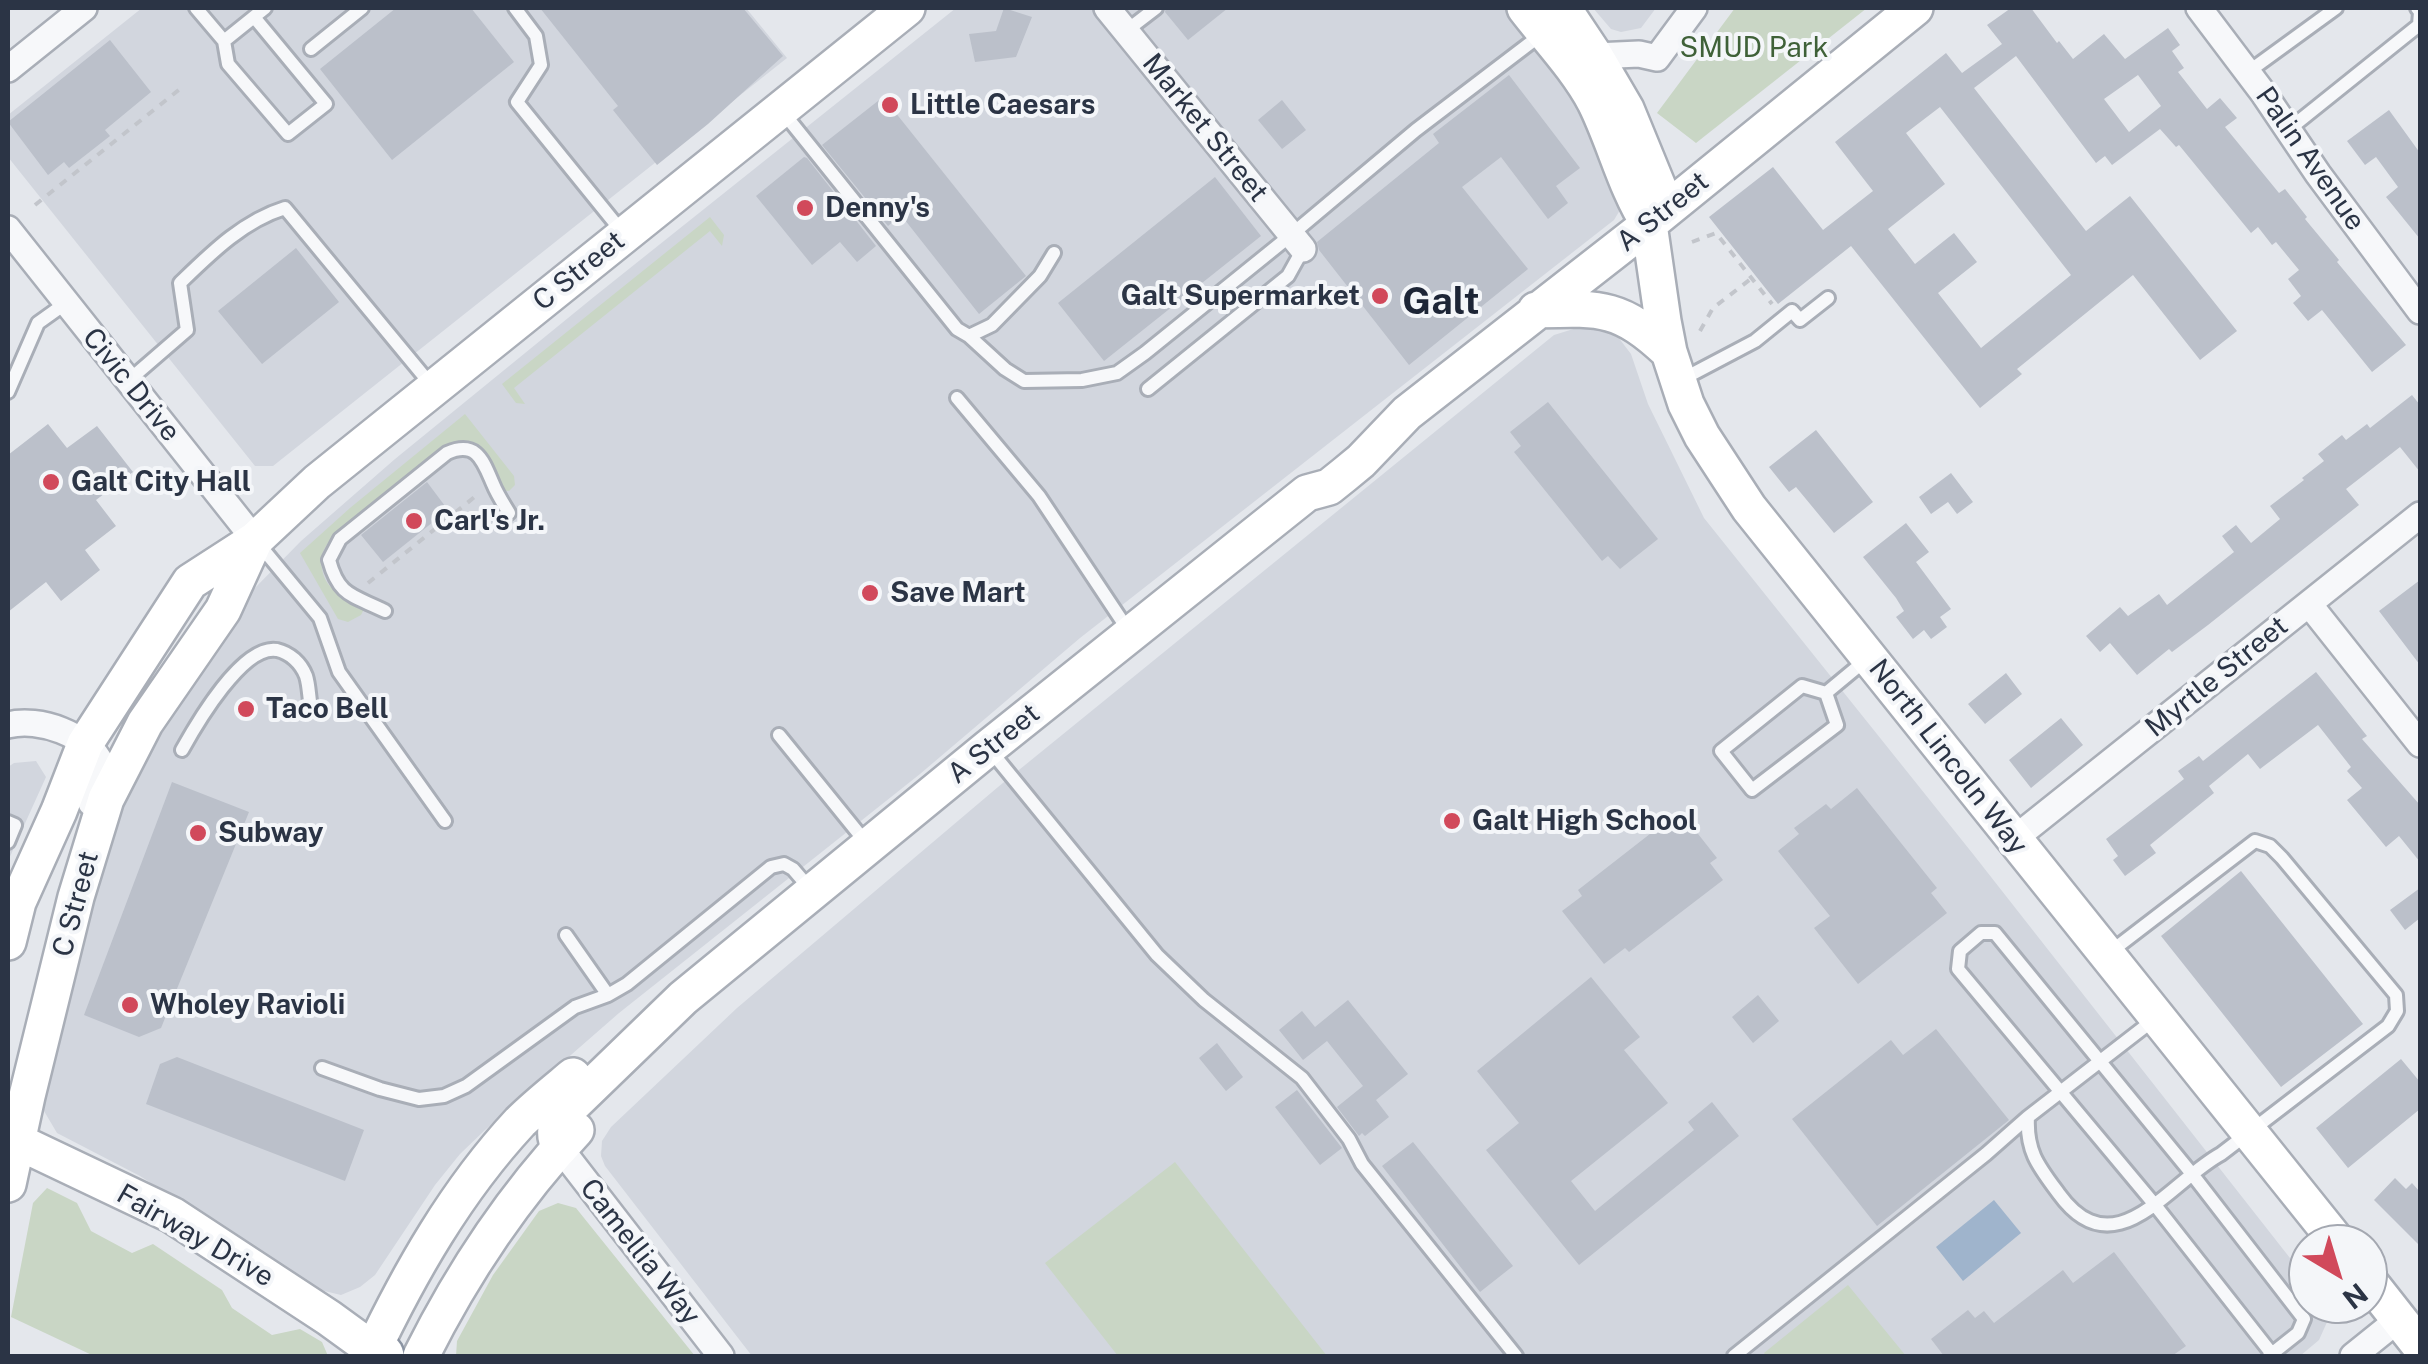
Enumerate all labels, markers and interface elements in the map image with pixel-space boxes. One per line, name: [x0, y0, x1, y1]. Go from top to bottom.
park label: SMUD Park: [1680, 31, 1828, 65]
street label: Market Street: [1135, 47, 1275, 209]
street label: Palin Avenue: [2248, 81, 2372, 237]
place label: Little Caesars: [910, 88, 1095, 122]
marker: Little Caesars: [879, 94, 901, 116]
street label: A Street: [1610, 165, 1716, 259]
place label: Denny's: [825, 191, 930, 225]
marker: Denny's: [794, 197, 816, 219]
street label: C Street: [527, 224, 631, 318]
place label: Galt Supermarket: [1121, 279, 1360, 313]
district label: Galt: [1402, 279, 1480, 325]
marker: Galt Supermarket: [1369, 285, 1391, 307]
street label: Civic Drive: [75, 321, 187, 449]
place label: Galt City Hall: [71, 465, 251, 499]
marker: Galt City Hall: [40, 471, 62, 493]
place label: Carl's Jr.: [434, 504, 545, 538]
marker: Carl's Jr.: [403, 510, 425, 532]
place label: Save Mart: [890, 576, 1026, 610]
marker: Save Mart: [859, 582, 881, 604]
street label: Myrtle Street: [2139, 609, 2295, 745]
street label: North Lincoln Way: [1861, 653, 2035, 861]
place label: Taco Bell: [266, 692, 389, 726]
street label: A Street: [941, 697, 1047, 791]
marker: Taco Bell: [235, 698, 257, 720]
place label: Galt High School: [1472, 804, 1697, 838]
marker: Galt High School: [1441, 810, 1463, 832]
place label: Subway: [218, 816, 323, 850]
marker: Subway: [187, 822, 209, 844]
street label: C Street: [46, 848, 106, 960]
place label: Wholey Ravioli: [150, 988, 345, 1022]
marker: Wholey Ravioli: [119, 994, 141, 1016]
street label: Camellia Way: [573, 1172, 707, 1332]
street label: Fairway Drive: [111, 1178, 279, 1294]
north arrow: [2288, 1224, 2388, 1324]
text: N: [2337, 1277, 2374, 1316]

